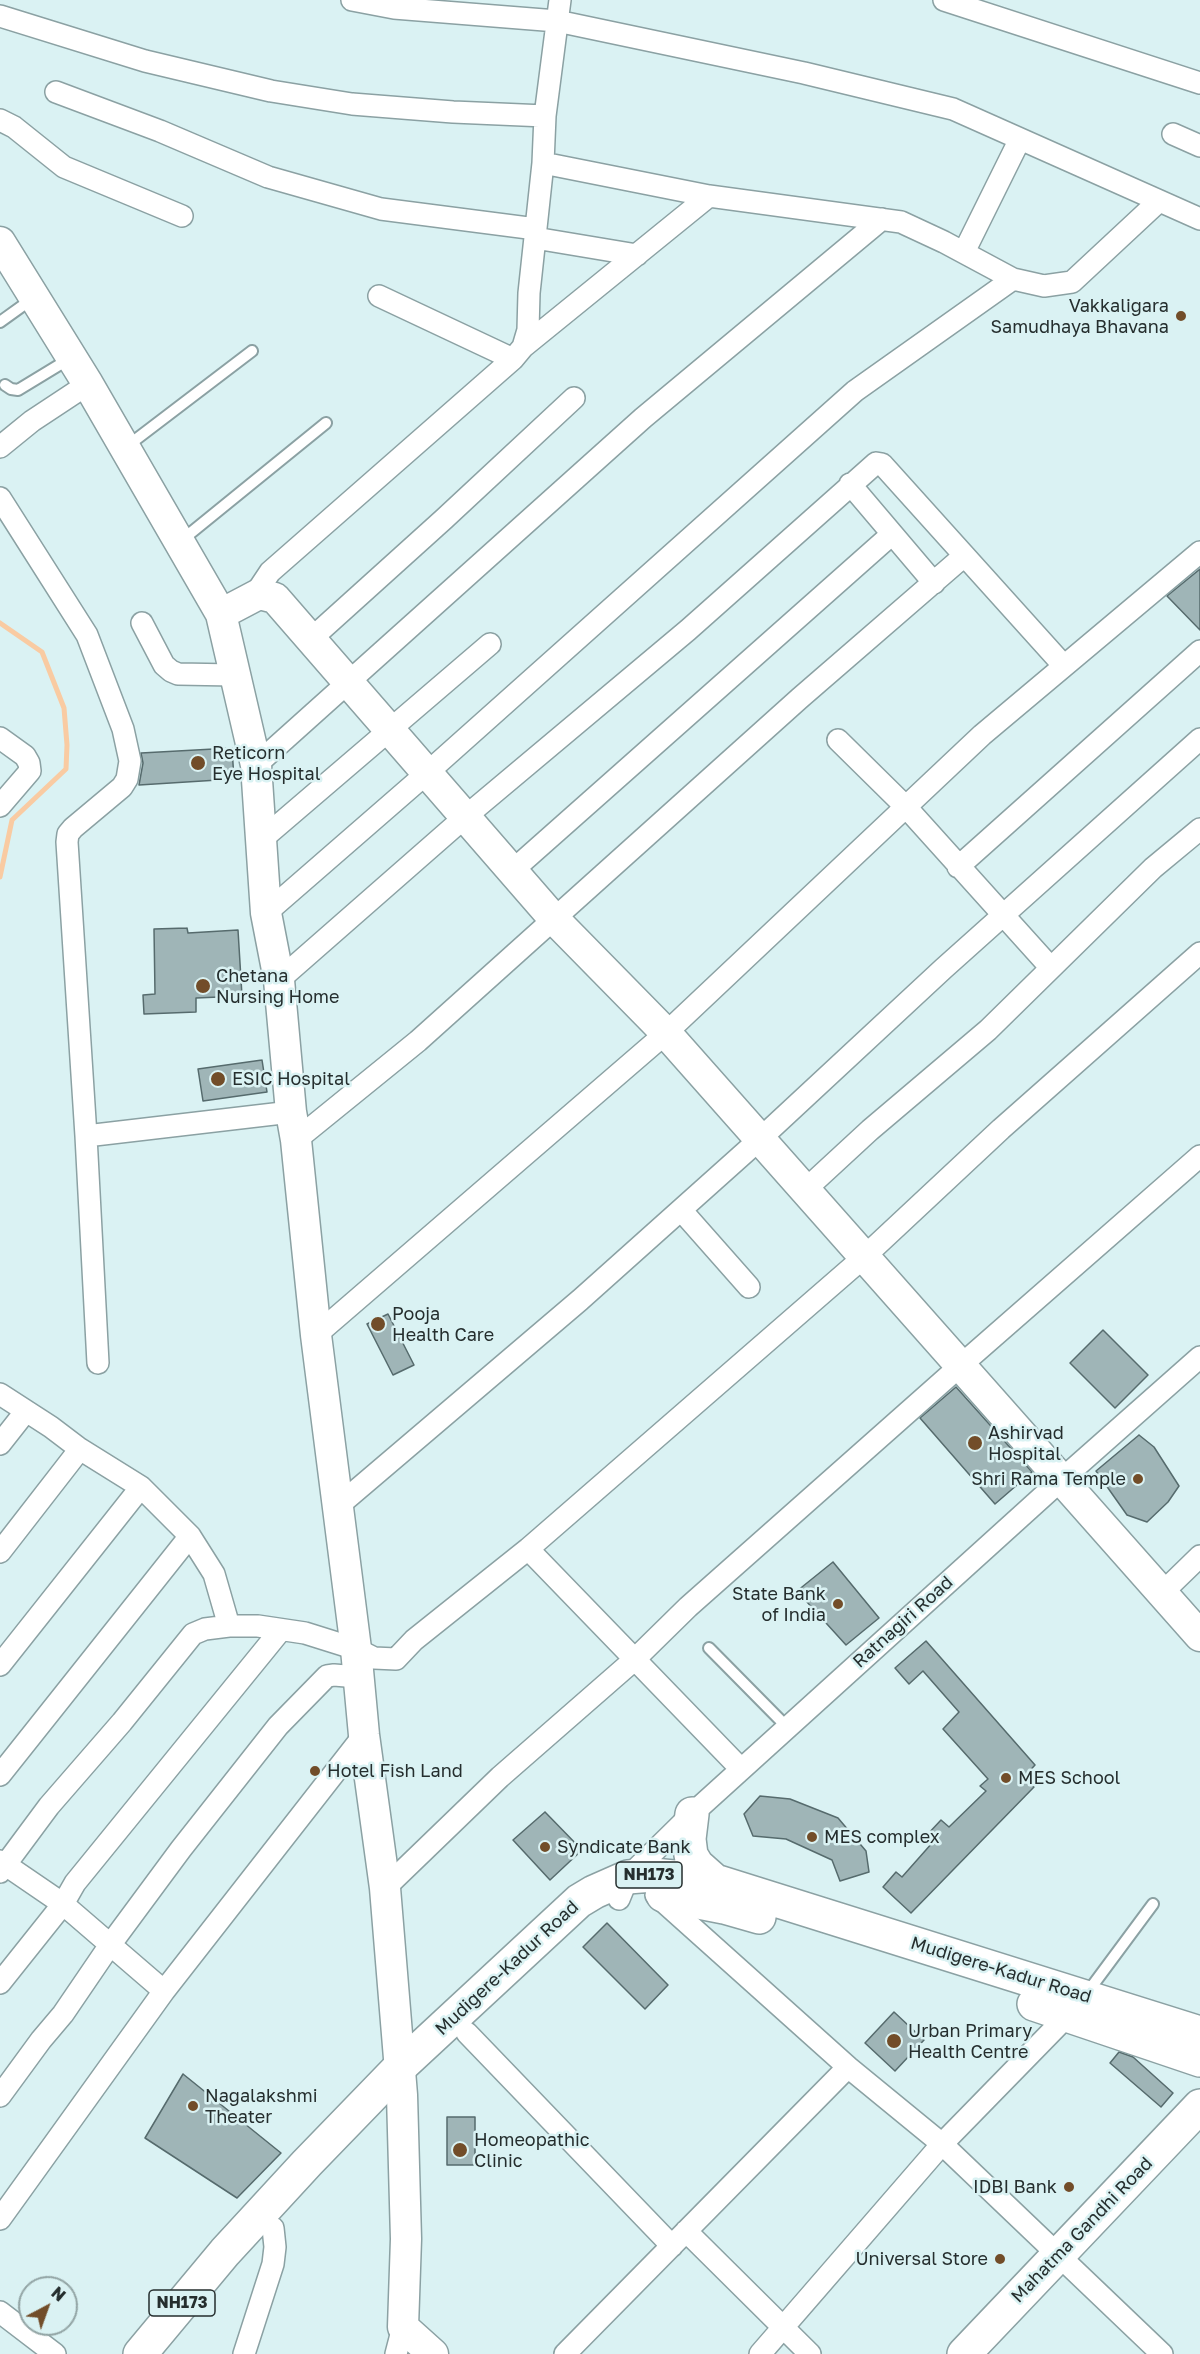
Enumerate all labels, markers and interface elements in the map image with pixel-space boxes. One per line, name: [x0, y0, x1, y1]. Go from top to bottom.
place label: Vakkaligara Samudhaya Bhavana: [990, 295, 1169, 338]
marker: Vakkaligara Samudhaya Bhavana: [1174, 309, 1188, 323]
place label: Reticorn Eye Hospital: [212, 742, 321, 784]
marker: Reticorn Eye Hospital: [189, 754, 207, 772]
place label: Chetana Nursing Home: [216, 965, 339, 1008]
marker: Chetana Nursing Home: [194, 977, 212, 995]
place label: ESIC Hospital: [232, 1068, 350, 1090]
marker: ESIC Hospital: [209, 1070, 227, 1088]
place label: Pooja Health Care: [392, 1303, 494, 1346]
marker: Pooja Health Care: [369, 1315, 387, 1333]
place label: Ashirvad Hospital: [988, 1422, 1064, 1464]
marker: Ashirvad Hospital: [966, 1434, 984, 1452]
place label: Shri Rama Temple: [971, 1468, 1126, 1490]
marker: Shri Rama Temple: [1131, 1472, 1145, 1486]
street label: Ratnagiri Road: [849, 1572, 957, 1672]
place label: State Bank of India: [732, 1583, 826, 1626]
marker: State Bank of India: [831, 1597, 845, 1611]
place label: Hotel Fish Land: [327, 1760, 463, 1782]
marker: Hotel Fish Land: [308, 1764, 322, 1778]
place label: MES School: [1018, 1767, 1120, 1789]
marker: MES School: [999, 1771, 1013, 1785]
place label: MES complex: [824, 1826, 940, 1848]
marker: MES complex: [805, 1830, 819, 1844]
place label: Syndicate Bank: [557, 1836, 691, 1858]
marker: Syndicate Bank: [538, 1840, 552, 1854]
road number: NH173: [616, 1862, 682, 1888]
street label: Mudigere-Kadur Road: [431, 1896, 583, 2040]
street label: Mudigere-Kadur Road: [908, 1932, 1094, 2008]
place label: Urban Primary Health Centre: [908, 2020, 1032, 2062]
marker: Urban Primary Health Centre: [885, 2032, 903, 2050]
place label: Nagalakshmi Theater: [205, 2085, 318, 2128]
marker: Nagalakshmi Theater: [186, 2099, 200, 2113]
place label: Homeopathic Clinic: [474, 2129, 590, 2172]
marker: Homeopathic Clinic: [451, 2141, 469, 2159]
street label: Mahatma Gandhi Road: [1007, 2153, 1157, 2307]
place label: IDBI Bank: [973, 2176, 1057, 2198]
marker: IDBI Bank: [1062, 2180, 1076, 2194]
place label: Universal Store: [855, 2248, 988, 2270]
marker: Universal Store: [993, 2252, 1007, 2266]
north arrow: [18, 2276, 78, 2336]
text: N: [47, 2282, 70, 2305]
road number: NH173: [149, 2290, 215, 2316]

